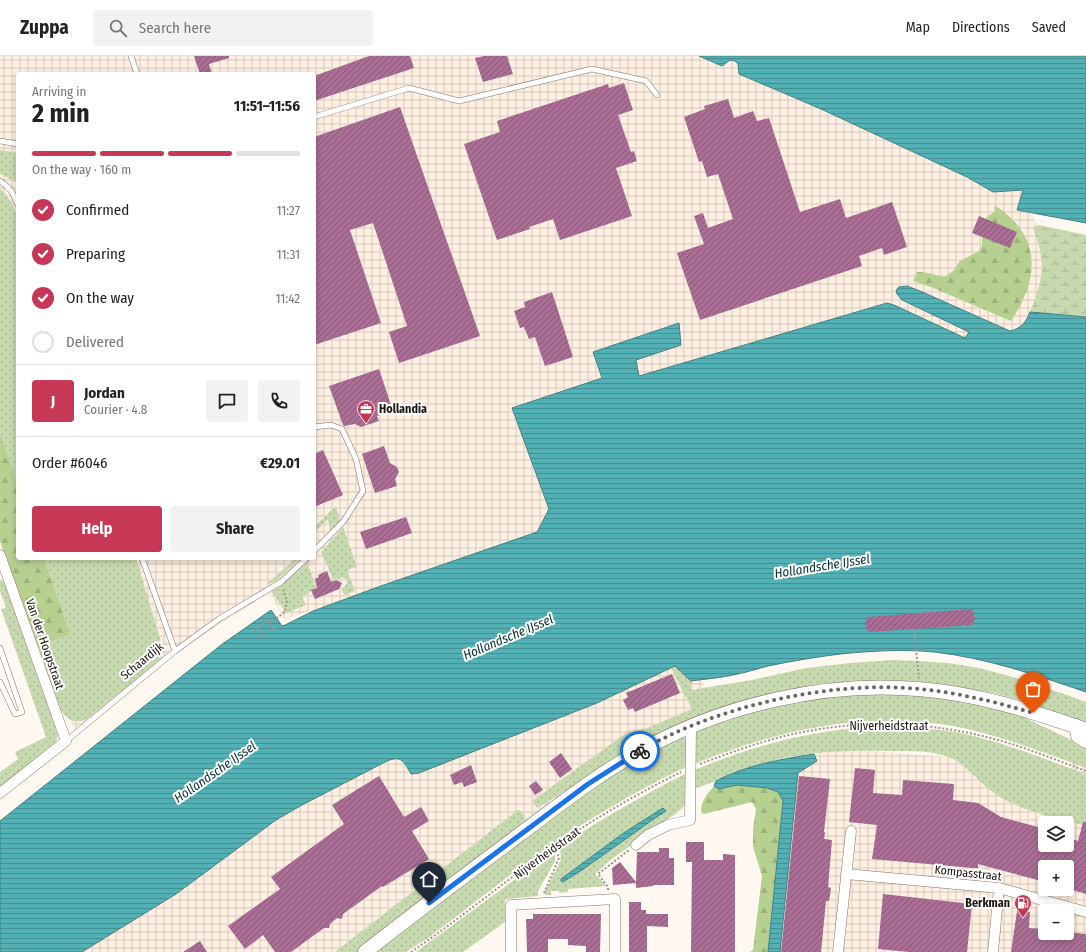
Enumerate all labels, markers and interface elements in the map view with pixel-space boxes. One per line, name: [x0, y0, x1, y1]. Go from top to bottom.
search box: [93, 10, 373, 46]
text: Zuppa: [20, 16, 69, 39]
icon: search: [107, 17, 129, 39]
text: Search here: [139, 19, 211, 37]
text: Map: [906, 19, 930, 36]
text: Directions: [952, 19, 1010, 36]
text: Saved: [1032, 19, 1066, 36]
text: Arriving in: [32, 84, 86, 99]
text: 11:51–11:56: [234, 97, 300, 115]
text: 2 min: [32, 98, 90, 129]
text: On the way · 160 m: [32, 162, 131, 177]
icon: check: [32, 199, 54, 221]
text: Confirmed: [66, 201, 129, 219]
text: 11:27: [276, 203, 300, 218]
icon: check: [32, 243, 54, 265]
text: Preparing: [66, 245, 125, 263]
text: 11:31: [277, 247, 300, 262]
icon: check: [32, 287, 54, 309]
text: On the way: [66, 289, 134, 307]
text: 11:42: [275, 291, 300, 306]
text: Delivered: [66, 333, 124, 351]
button: chat: [206, 380, 248, 422]
button: phone: [258, 380, 300, 422]
text: Jordan: [84, 384, 125, 402]
text: J: [51, 392, 55, 410]
office icon: Hollandia: [356, 399, 376, 424]
text: Courier · 4.8: [84, 402, 147, 417]
place label: Hollandia: [379, 402, 427, 416]
text: Order #6046: [32, 454, 107, 472]
text: €29.01: [260, 454, 300, 472]
button: Help: [32, 506, 162, 552]
button: Share: [170, 506, 300, 552]
water label: Hollandsche IJssel: [773, 551, 871, 581]
street label: Van der Hoopstraat: [23, 597, 67, 691]
water label: Hollandsche IJssel: [461, 611, 556, 663]
street label: Schaardijk: [118, 639, 167, 683]
pin: [1016, 672, 1050, 713]
icon: bag: [1022, 678, 1044, 700]
street label: Nijverheidstraat: [850, 719, 929, 733]
courier: [620, 731, 660, 771]
water label: Hollandsche IJssel: [171, 738, 259, 806]
icon: bike: [629, 740, 651, 762]
map controls: [1038, 816, 1074, 940]
button: layers: [1038, 816, 1074, 852]
street label: Nijverheidstraat: [511, 824, 583, 882]
button: +: [1038, 860, 1074, 896]
pin: [412, 862, 446, 903]
street label: Kompasstraat: [934, 863, 1002, 883]
icon: home: [418, 868, 440, 890]
fuel station icon: Berkman: [1013, 893, 1033, 918]
place label: Berkman: [965, 896, 1010, 910]
button: −: [1038, 904, 1074, 940]

